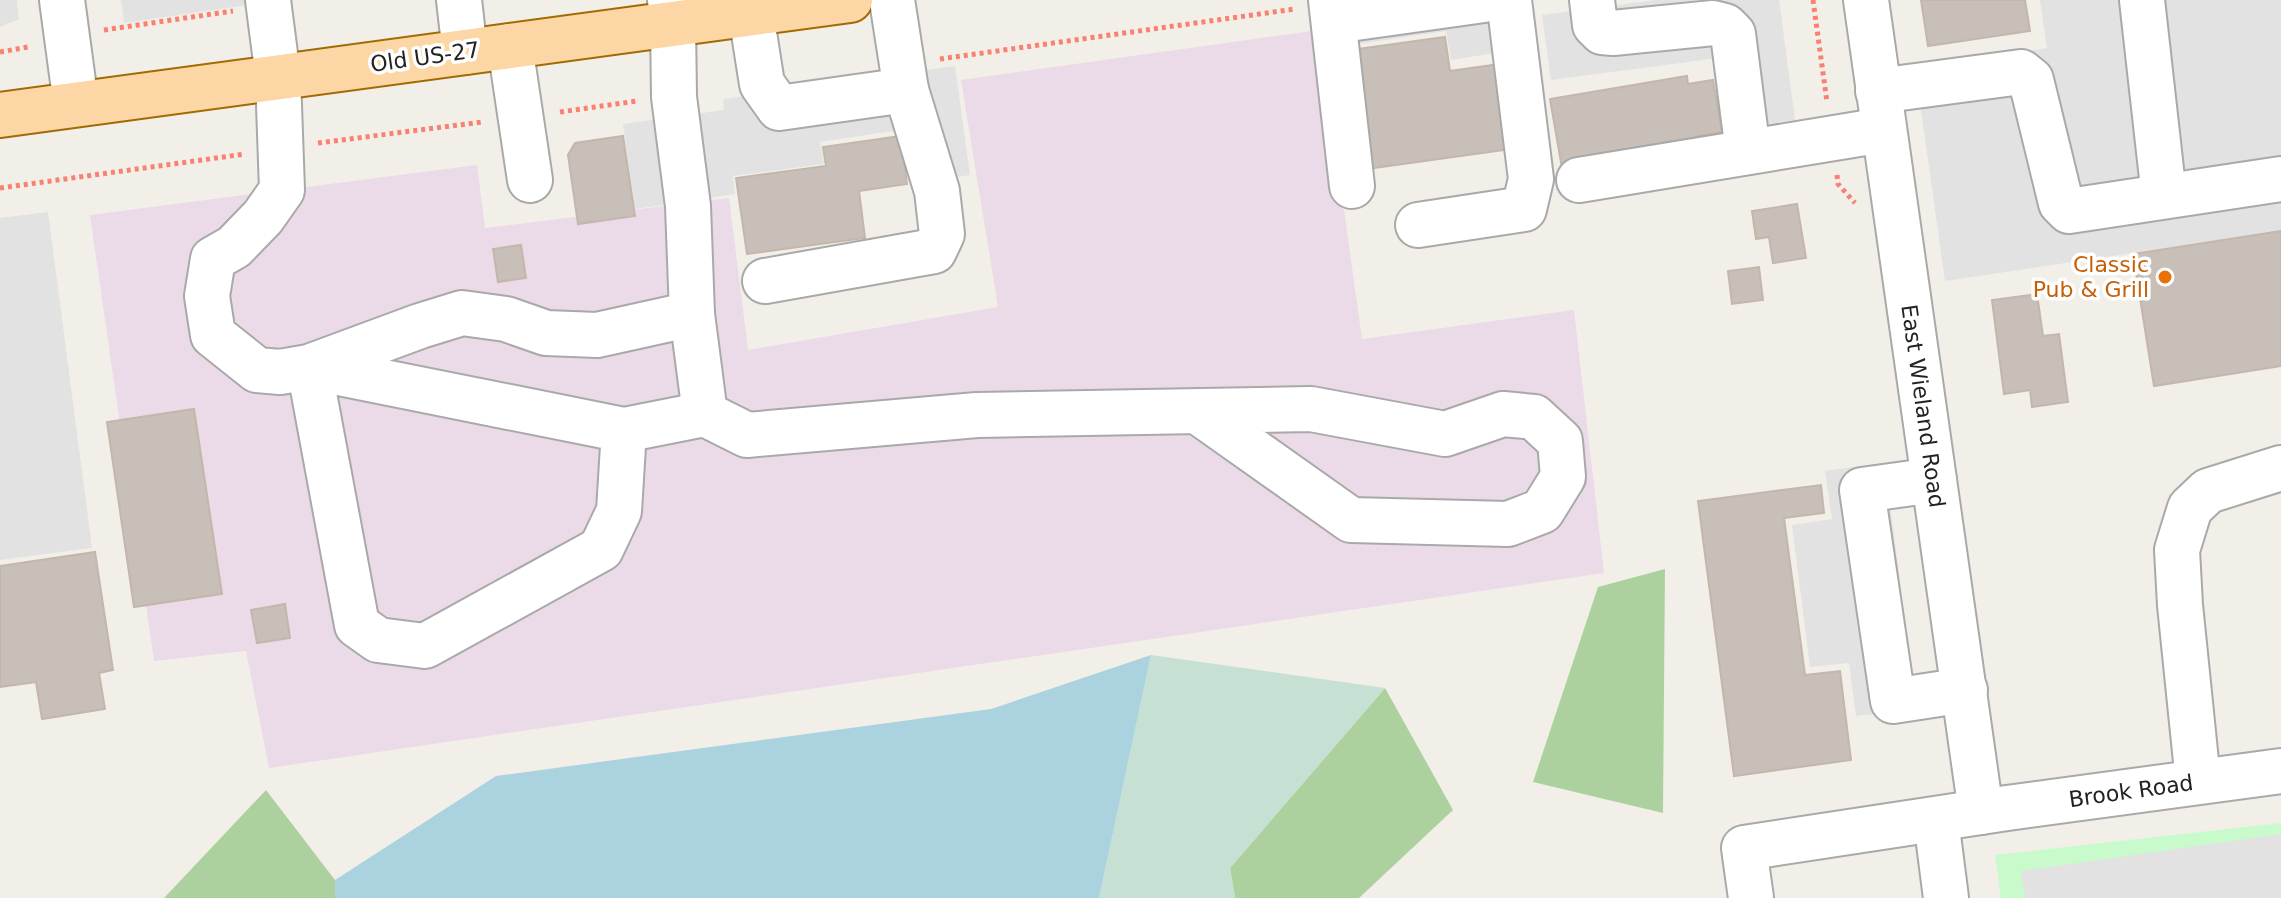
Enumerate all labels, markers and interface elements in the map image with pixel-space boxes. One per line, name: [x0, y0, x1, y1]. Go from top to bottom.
street label: Old US-27: [369, 37, 481, 77]
place label: Classic Pub & Grill: [2033, 252, 2149, 302]
marker: Classic Pub & Grill: [2156, 268, 2174, 286]
street label: East Wieland Road: [1896, 303, 1950, 509]
street label: Brook Road: [2067, 770, 2195, 812]

